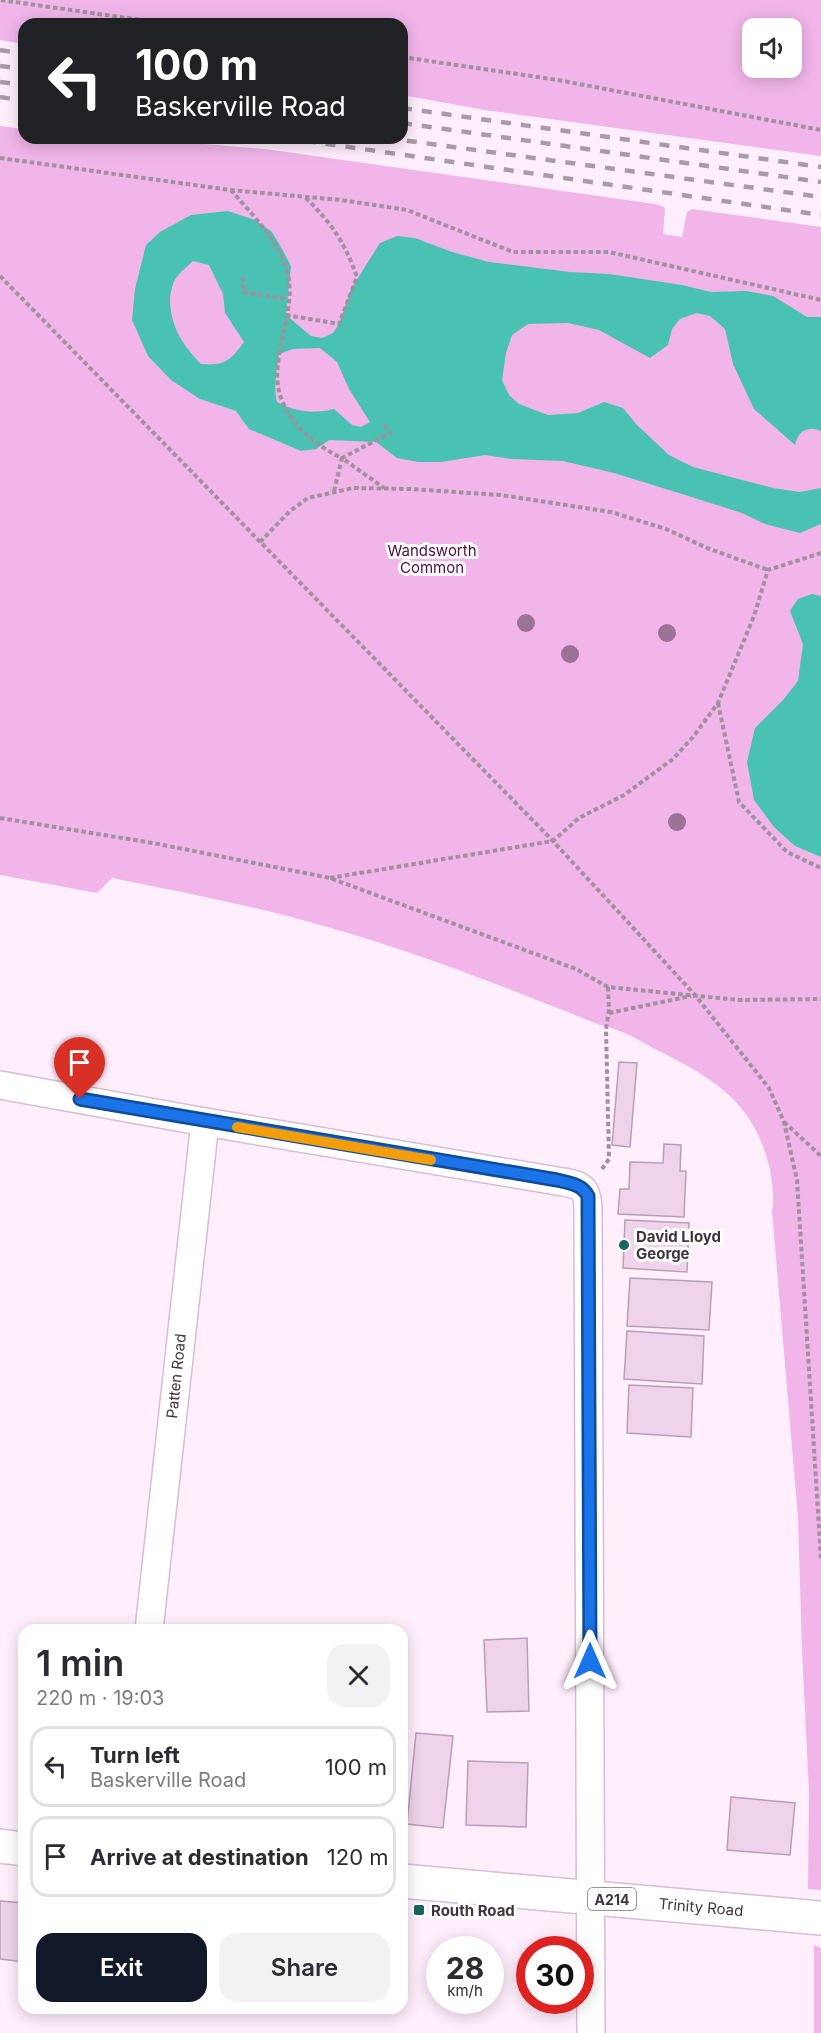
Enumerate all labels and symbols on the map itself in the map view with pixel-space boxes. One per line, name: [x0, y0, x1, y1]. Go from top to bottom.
park label: Wandsworth Common: [387, 541, 477, 577]
pin: [54, 1037, 105, 1099]
place label: David Lloyd George: [636, 1227, 721, 1263]
marker: David Lloyd George: [617, 1238, 631, 1252]
street label: Patten Road: [162, 1333, 190, 1419]
position arrow: [558, 1629, 622, 1693]
road number: A214: [588, 1888, 636, 1910]
street label: Trinity Road: [658, 1894, 744, 1920]
place label: Routh Road: [431, 1901, 515, 1920]
marker: Routh Road: [412, 1903, 426, 1917]
speed limit sign: 30: [516, 1936, 594, 2014]

